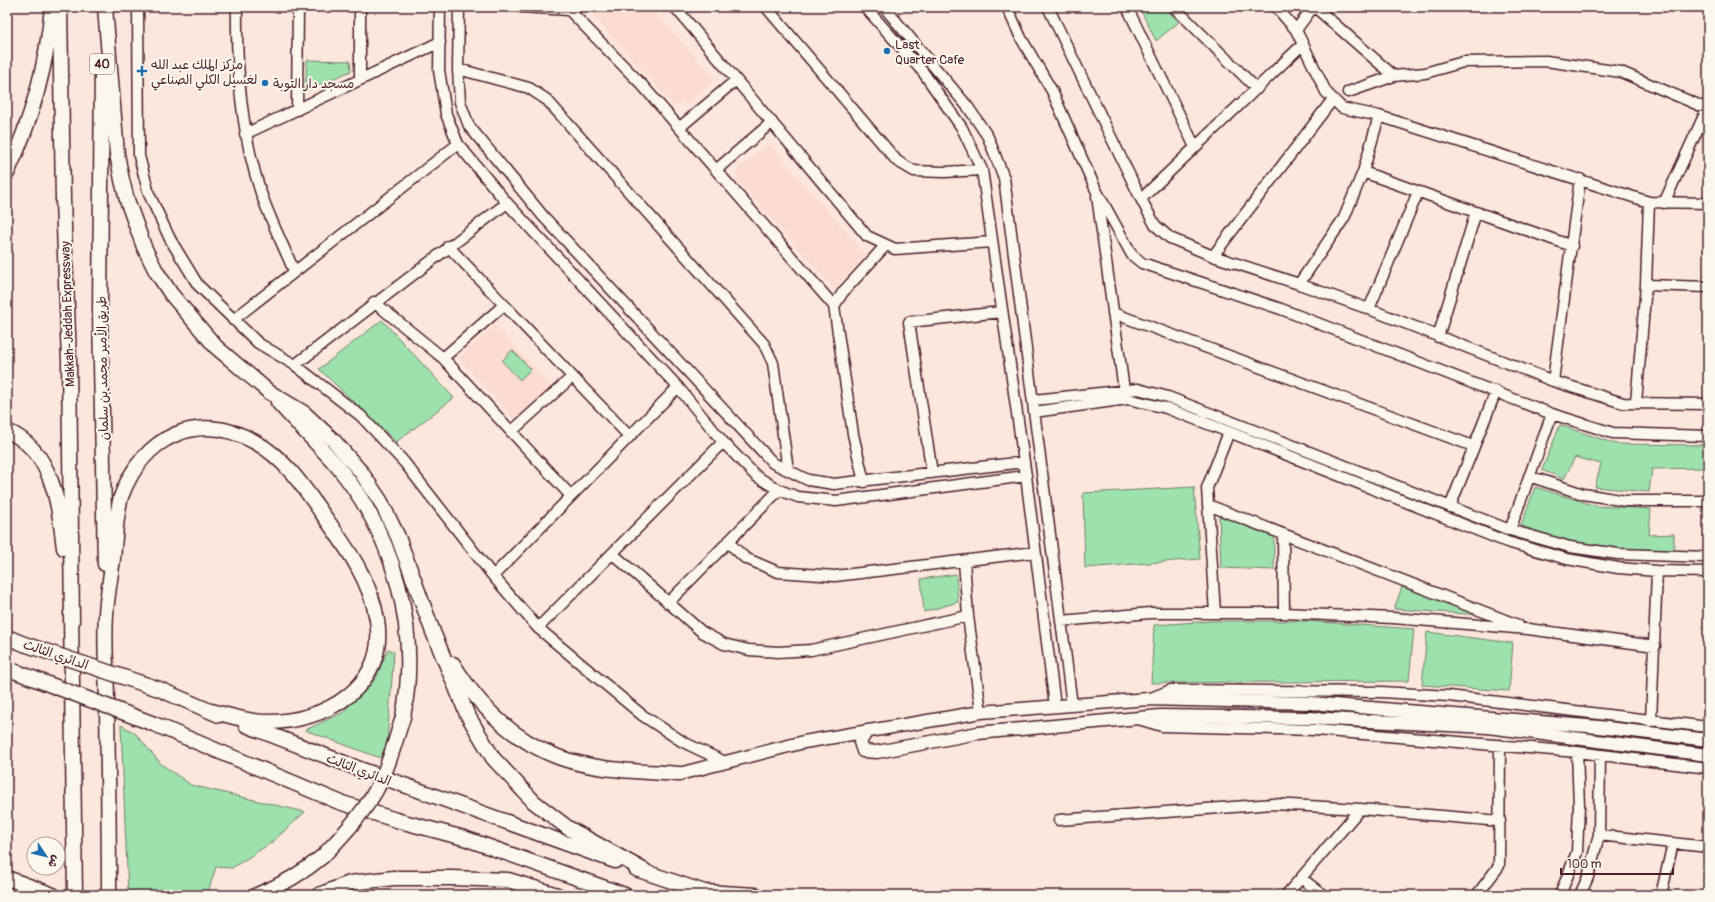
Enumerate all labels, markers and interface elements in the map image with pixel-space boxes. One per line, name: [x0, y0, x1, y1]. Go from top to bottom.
place label: Last Quarter Cafe: [895, 37, 965, 68]
marker: Last Quarter Cafe: [882, 46, 892, 56]
road number: 40: [90, 54, 114, 74]
place label: مركز الملك عبد الله لغسيل الكلي الصناعي: [151, 57, 257, 91]
marker: مركز الملك عبد الله لغسيل الكلي الصناعي: [136, 65, 148, 77]
place label: مسجد دار التوبة: [273, 76, 354, 92]
marker: مسجد دار التوبة: [260, 78, 270, 88]
street label: Makkah-Jeddah Expressway: [57, 240, 79, 387]
street label: طريق الأمير محمد بن سلمان: [93, 296, 112, 440]
street label: الدائري الثالث: [21, 636, 90, 675]
street label: الدائري الثالث: [324, 750, 393, 791]
north arrow: [26, 836, 66, 876]
scale bar: [1561, 850, 1673, 876]
text: ش: [45, 853, 63, 870]
text: 100 m: [1567, 857, 1602, 872]

